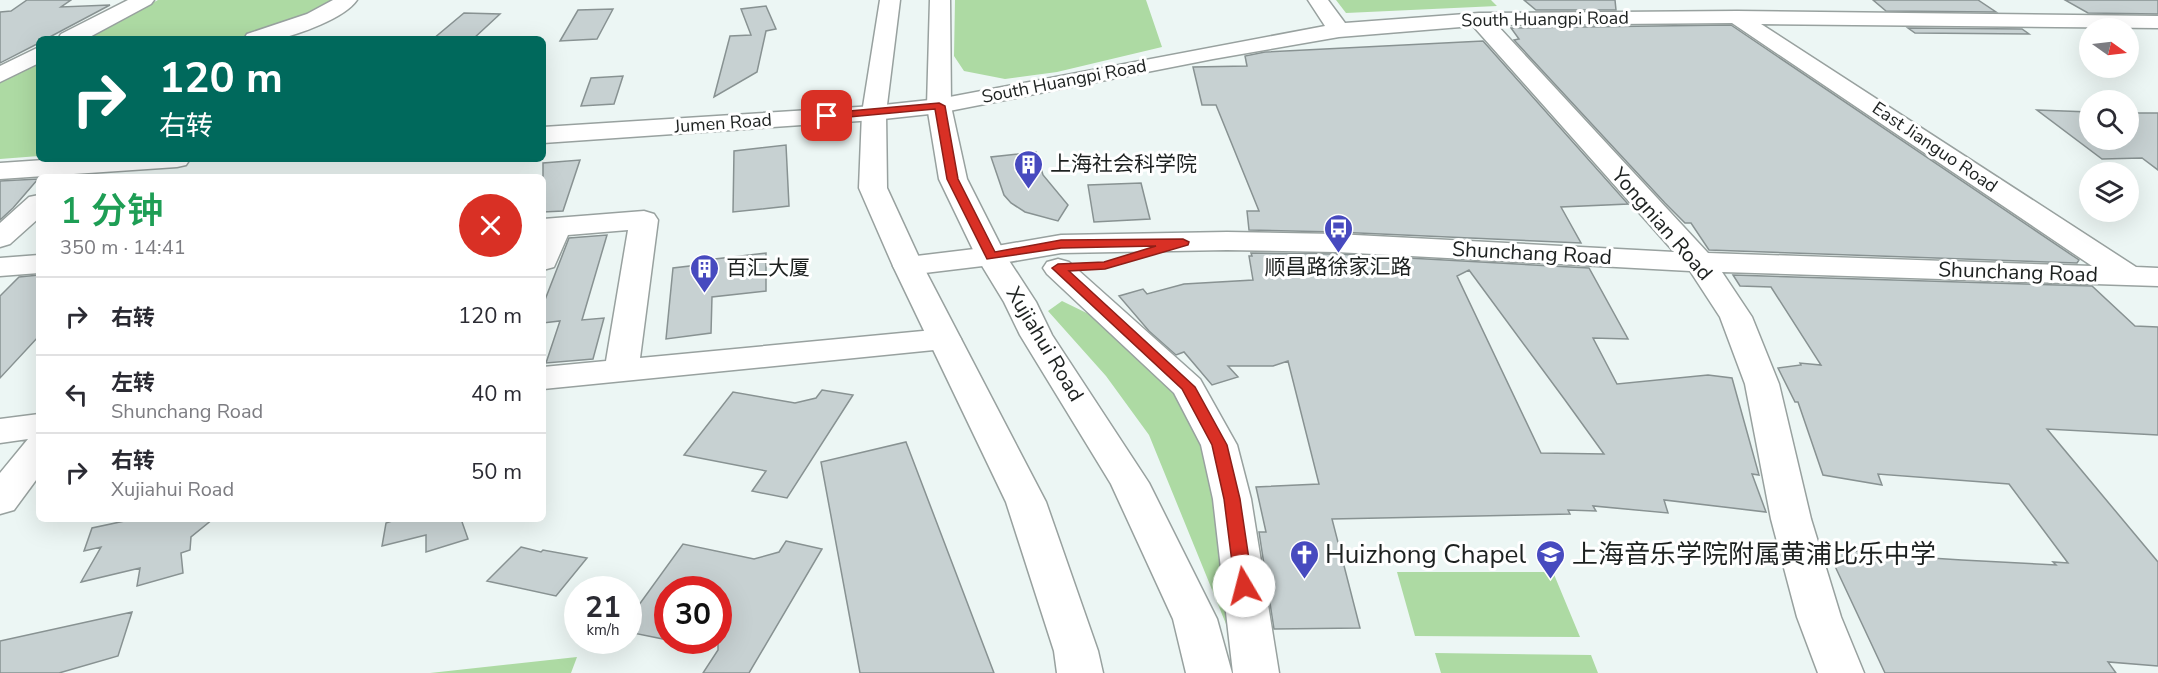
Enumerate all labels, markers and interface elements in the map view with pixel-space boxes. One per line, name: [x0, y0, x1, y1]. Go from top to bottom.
street label: South Huangpi Road: [1461, 6, 1629, 32]
north arrow: [2079, 18, 2139, 78]
map controls: [2079, 18, 2139, 222]
text: 120 m: [159, 50, 283, 107]
street label: South Huangpi Road: [979, 53, 1149, 109]
icon: right: [60, 60, 138, 138]
pin: [801, 90, 852, 141]
button: search: [2079, 90, 2139, 150]
street label: East Jianguo Road: [1868, 96, 2002, 198]
icon: arrive: [810, 99, 843, 132]
text: 右转: [159, 108, 213, 145]
street label: Jumen Road: [672, 108, 773, 138]
building icon: 上海社会科学院: [1013, 148, 1045, 190]
place label: 上海社会科学院: [1050, 150, 1197, 178]
street label: Yongnian Road: [1605, 161, 1719, 286]
button: layers: [2079, 162, 2139, 222]
text: 1 分钟: [60, 187, 163, 236]
button: close: [459, 194, 522, 257]
bus stop icon: 顺昌路徐家汇路: [1322, 212, 1354, 254]
text: 350 m · 14:41: [60, 234, 186, 261]
street label: Shunchang Road: [1451, 235, 1613, 271]
building icon: 百汇大厦: [689, 252, 721, 294]
place label: 顺昌路徐家汇路: [1265, 253, 1412, 281]
place label: 百汇大厦: [726, 254, 810, 282]
street label: Shunchang Road: [1938, 255, 2098, 289]
street label: Xujiahui Road: [1000, 281, 1090, 407]
icon: right: [60, 300, 93, 333]
text: 120 m: [458, 301, 522, 331]
text: 右转: [111, 303, 155, 333]
text: 左转: [111, 368, 155, 398]
icon: left: [60, 378, 93, 411]
text: 40 m: [471, 379, 522, 409]
text: Shunchang Road: [111, 398, 263, 425]
text: 右转: [111, 446, 155, 476]
icon: right: [60, 456, 93, 489]
text: 50 m: [471, 457, 522, 487]
text: Xujiahui Road: [111, 476, 234, 503]
place label: Huizhong Chapel: [1325, 537, 1526, 572]
place label: 上海音乐学院附属黄浦比乐中学: [1572, 537, 1936, 572]
church icon: Huizhong Chapel: [1288, 538, 1320, 580]
school or university icon: 上海音乐学院附属黄浦比乐中学: [1535, 538, 1567, 580]
position arrow: [1212, 554, 1276, 618]
speed limit sign: 30: [654, 576, 732, 654]
text: 21: [585, 587, 621, 628]
text: km/h: [586, 620, 620, 640]

